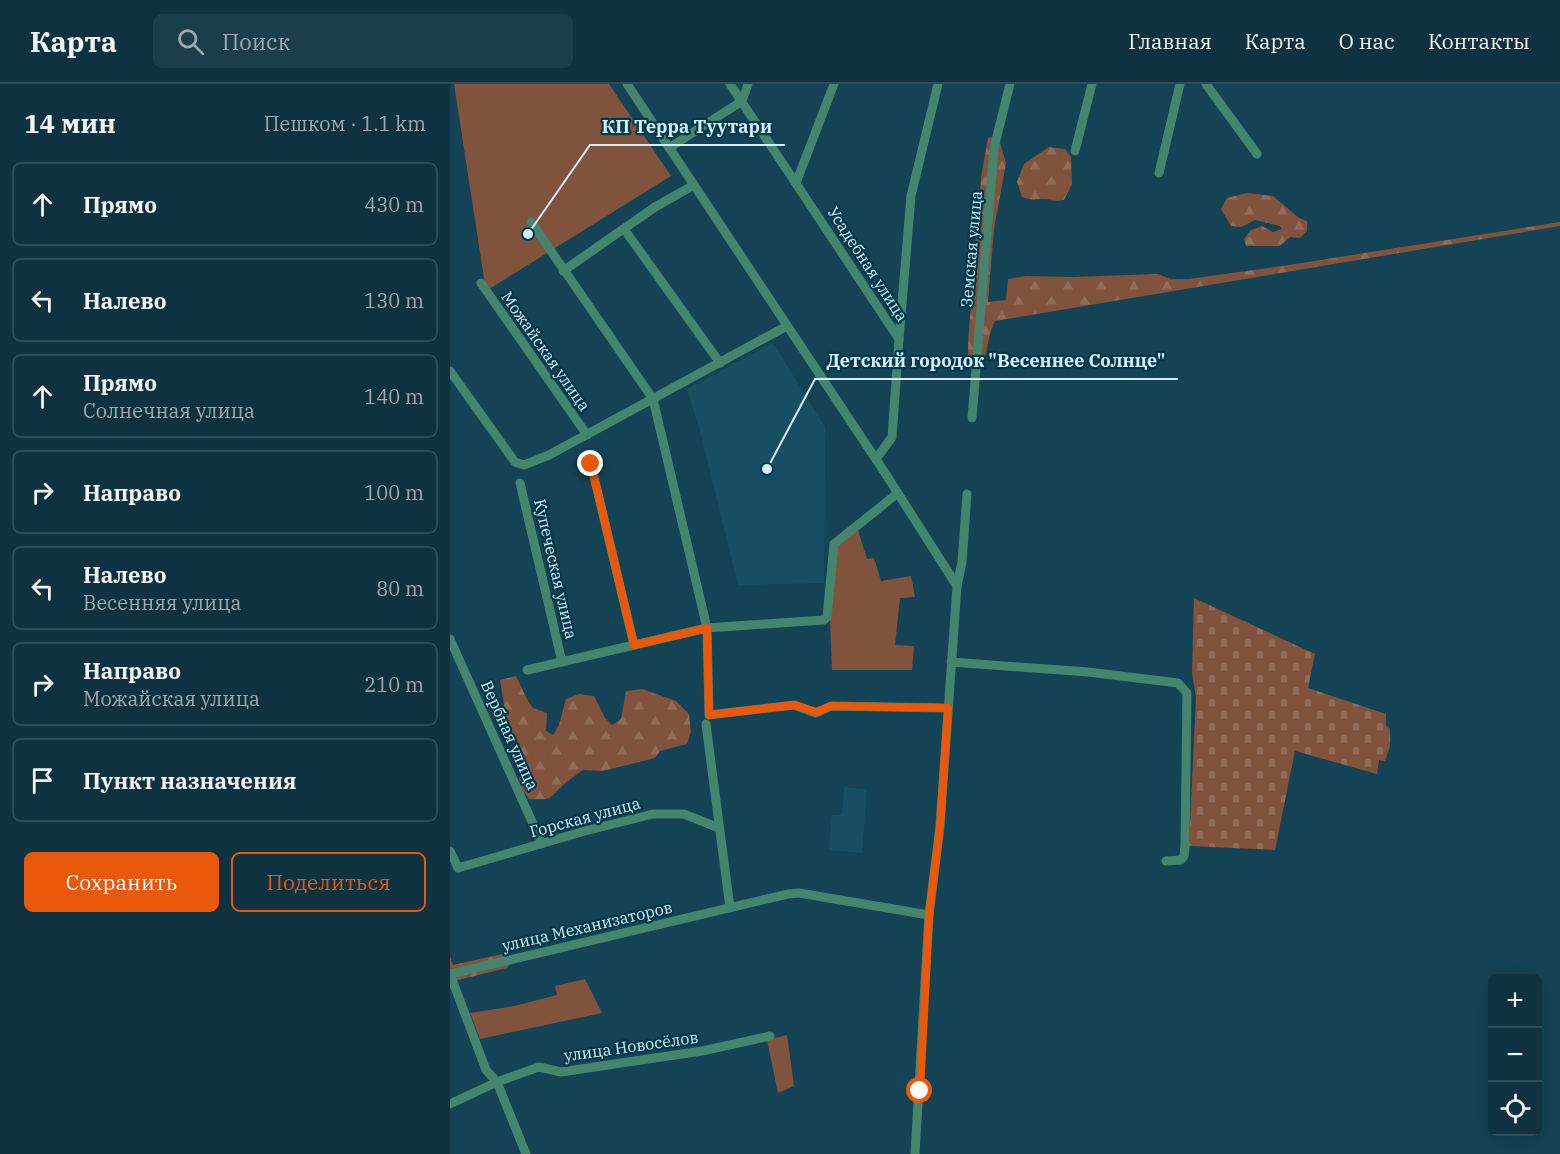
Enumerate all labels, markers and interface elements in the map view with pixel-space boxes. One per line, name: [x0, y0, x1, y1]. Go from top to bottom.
search box: [153, 14, 573, 68]
text: Карта: [30, 23, 117, 60]
icon: search: [174, 25, 207, 58]
text: Поиск: [222, 27, 290, 56]
text: Главная: [1128, 27, 1212, 55]
text: Карта: [1245, 27, 1306, 55]
text: О нас: [1339, 27, 1395, 55]
text: Контакты: [1428, 27, 1530, 55]
text: 14 мин: [24, 106, 116, 140]
callout: КП Терра Туутари: [590, 109, 785, 145]
text: Пешком · 1.1 km: [264, 110, 426, 137]
text: КП Терра Туутари: [602, 115, 772, 138]
icon: ahead: [26, 188, 59, 221]
text: Прямо: [83, 190, 157, 219]
street label: Земская улица: [956, 190, 986, 308]
text: 430 m: [364, 191, 424, 218]
street label: Усадебная улица: [823, 203, 913, 325]
icon: left: [26, 284, 59, 317]
text: Налево: [83, 286, 167, 315]
text: 130 m: [364, 287, 424, 314]
street label: Можайская улица: [497, 287, 595, 415]
callout: Детский городок "Весеннее Солнце": [815, 343, 1178, 379]
text: Детский городок "Весеннее Солнце": [827, 349, 1165, 372]
text: Прямо: [83, 368, 157, 397]
icon: ahead: [26, 380, 59, 413]
text: 140 m: [364, 383, 424, 410]
text: Солнечная улица: [83, 397, 255, 424]
route end: [577, 450, 603, 476]
icon: right: [26, 476, 59, 509]
text: Направо: [83, 478, 181, 507]
text: 100 m: [364, 479, 424, 506]
street label: Купеческая улица: [530, 497, 582, 641]
text: Налево: [83, 560, 167, 589]
icon: left: [26, 572, 59, 605]
text: 80 m: [376, 575, 424, 602]
text: Весенняя улица: [83, 589, 241, 616]
text: Направо: [83, 656, 181, 685]
icon: right: [26, 668, 59, 701]
text: 210 m: [364, 671, 424, 698]
street label: Вербная улица: [477, 677, 543, 793]
text: Можайская улица: [83, 685, 260, 712]
icon: arrive: [26, 764, 59, 797]
text: Пункт назначения: [83, 766, 297, 795]
street label: Горская улица: [527, 793, 643, 841]
button: Сохранить: [24, 852, 219, 912]
button: Поделиться: [231, 852, 426, 912]
street label: улица Механизаторов: [500, 897, 674, 955]
map controls: [1488, 974, 1542, 1136]
button: +: [1488, 974, 1542, 1028]
street label: улица Новосёлов: [563, 1027, 699, 1065]
button: −: [1488, 1028, 1542, 1082]
route start: [906, 1077, 932, 1103]
button: locate: [1488, 1082, 1542, 1136]

